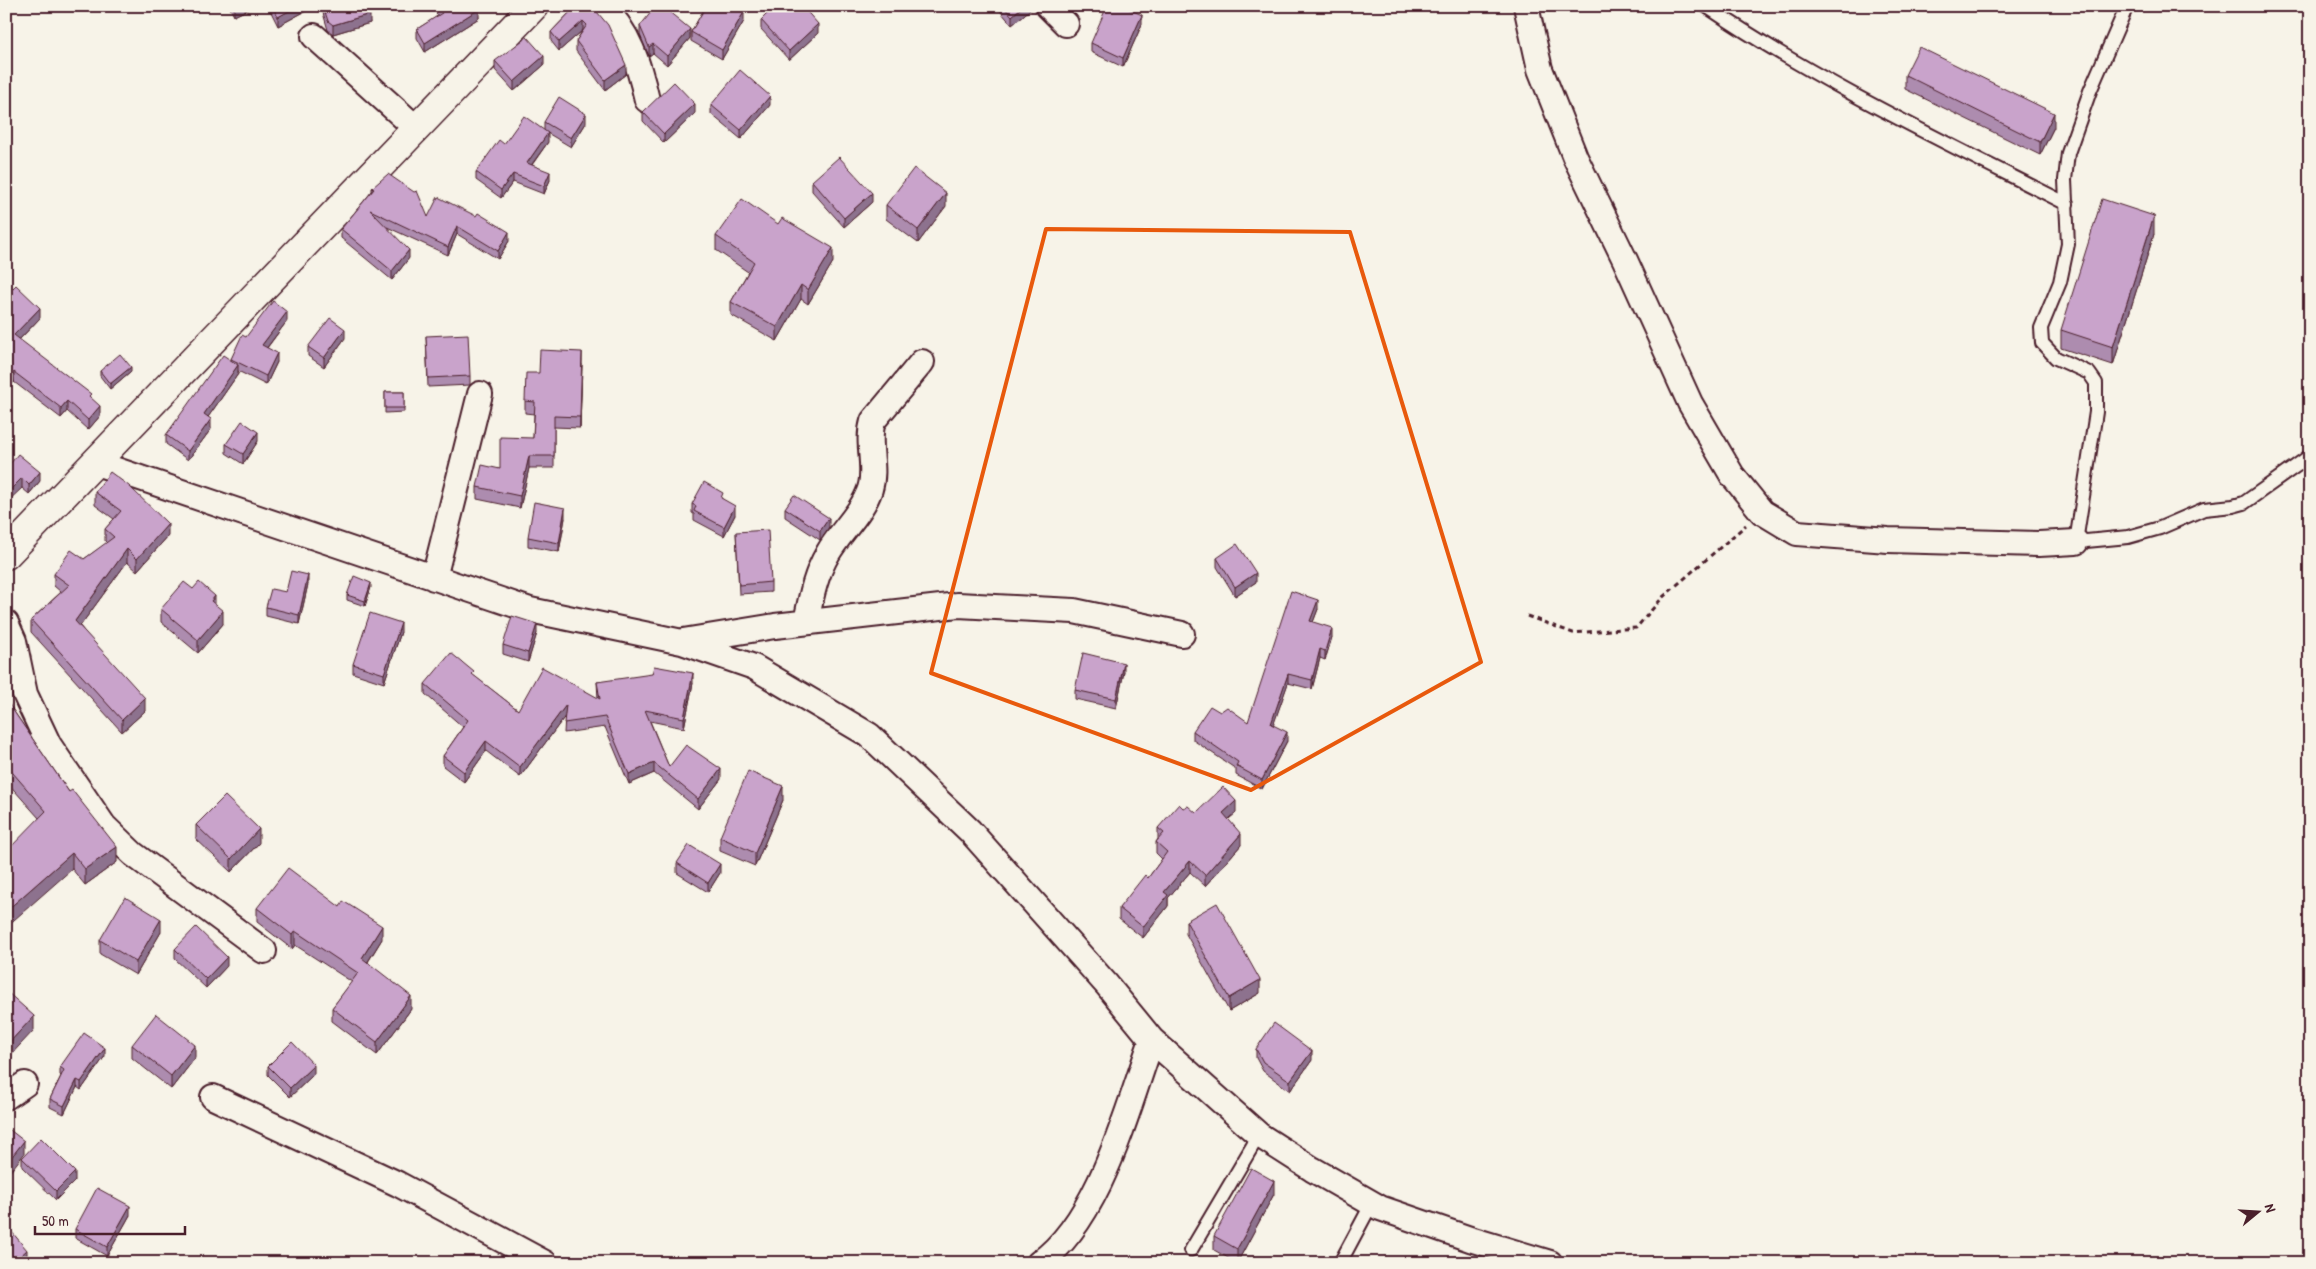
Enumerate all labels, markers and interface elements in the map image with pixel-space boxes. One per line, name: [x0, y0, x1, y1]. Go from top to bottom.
north arrow: [2234, 1186, 2284, 1236]
text: N: [2261, 1201, 2281, 1215]
scale bar: [35, 1204, 185, 1236]
text: 50 m: [42, 1210, 69, 1231]

